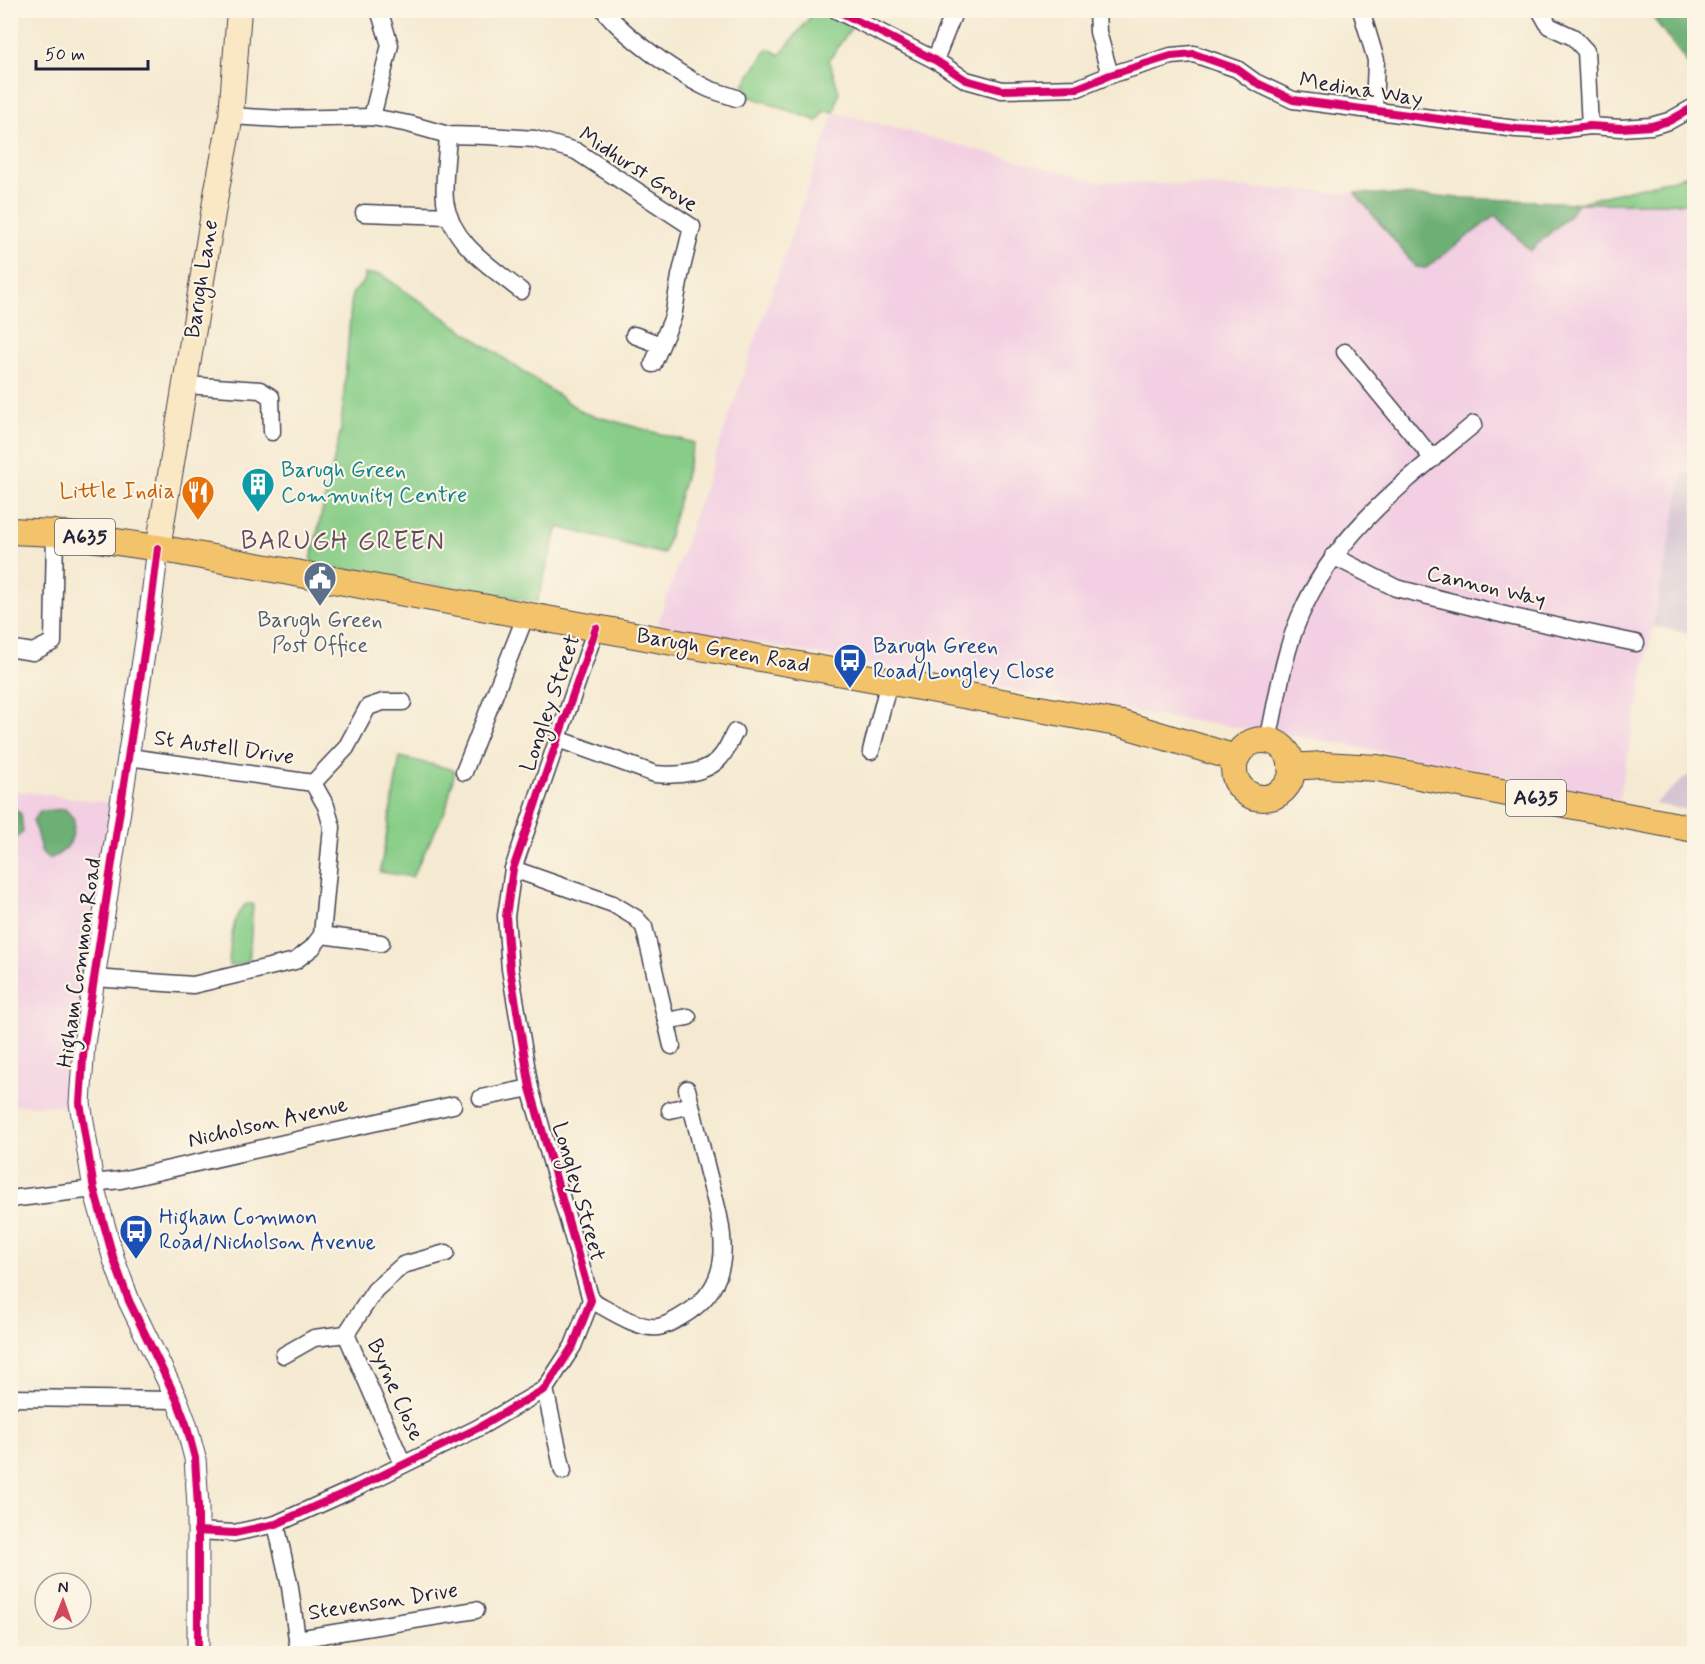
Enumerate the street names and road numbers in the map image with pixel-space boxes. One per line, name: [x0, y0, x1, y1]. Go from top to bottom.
street label: Medina Way: [1297, 66, 1425, 114]
street label: Midhurst Grove: [573, 121, 703, 219]
street label: Barugh Lane: [179, 218, 228, 341]
road number: A635: [55, 519, 115, 555]
street label: Cannon Way: [1424, 560, 1548, 614]
street label: Barugh Green Road: [634, 622, 812, 683]
street label: Longley Street: [514, 631, 590, 776]
street label: St Austell Drive: [152, 724, 296, 772]
road number: A635: [1506, 780, 1566, 816]
street label: Higham Common Road: [51, 856, 112, 1070]
street label: Nicholson Avenue: [185, 1091, 351, 1155]
street label: Longley Street: [542, 1119, 611, 1266]
street label: Byrne Close: [360, 1335, 430, 1445]
street label: Stevenson Drive: [306, 1576, 460, 1628]

